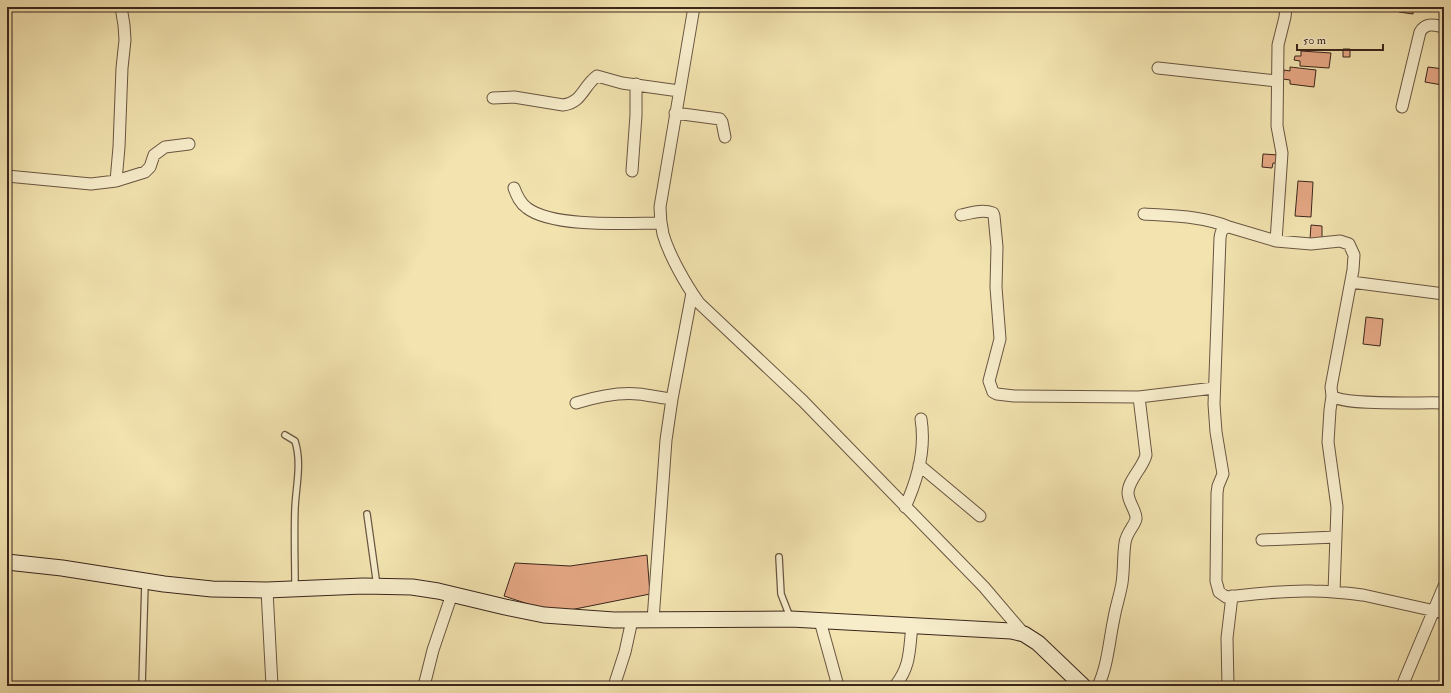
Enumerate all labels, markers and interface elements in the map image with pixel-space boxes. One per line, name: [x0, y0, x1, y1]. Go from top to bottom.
scale bar: [1297, 26, 1383, 52]
text: 50 m: [1303, 33, 1327, 48]

